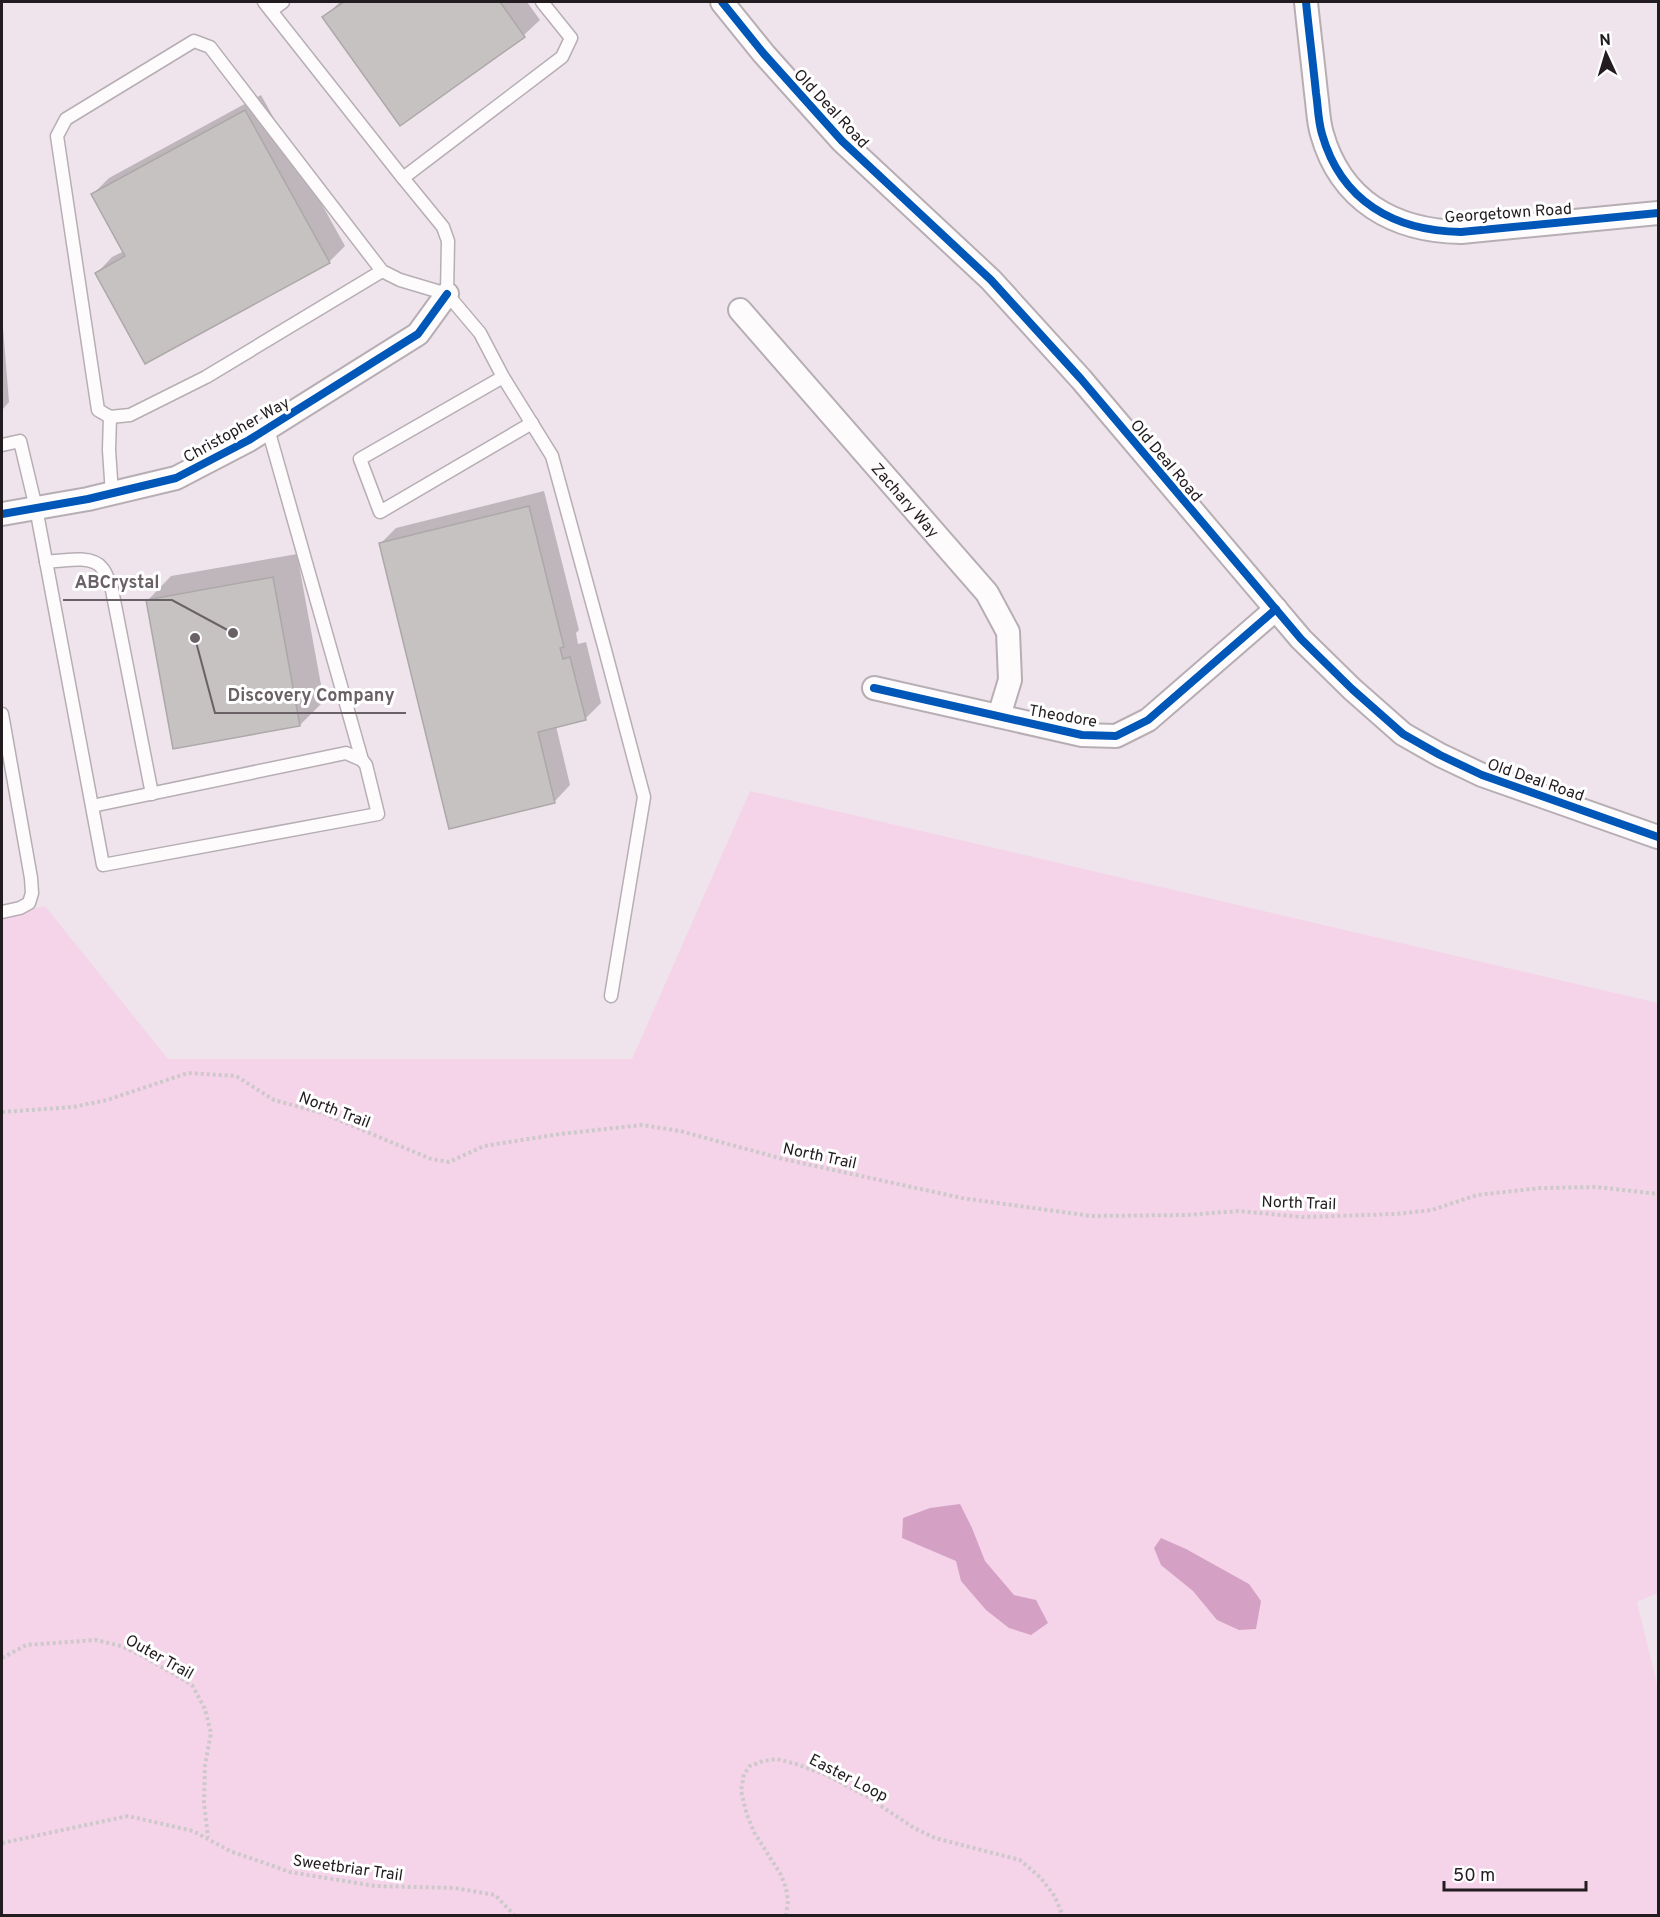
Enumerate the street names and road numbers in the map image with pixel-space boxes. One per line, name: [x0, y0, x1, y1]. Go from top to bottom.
street label: Old Deal Road: [789, 65, 872, 153]
street label: Georgetown Road: [1444, 200, 1573, 228]
street label: Christopher Way: [180, 393, 294, 468]
street label: Old Deal Road: [1125, 416, 1206, 507]
street label: Zachary Way: [866, 460, 942, 543]
street label: Theodore: [1027, 701, 1098, 733]
street label: Old Deal Road: [1484, 755, 1587, 807]
street label: North Trail: [296, 1088, 373, 1134]
street label: North Trail: [781, 1139, 858, 1175]
street label: North Trail: [1261, 1193, 1337, 1215]
street label: Outer Trail: [121, 1631, 197, 1685]
street label: Easter Loop: [805, 1750, 891, 1807]
street label: Sweetbriar Trail: [291, 1851, 404, 1887]

